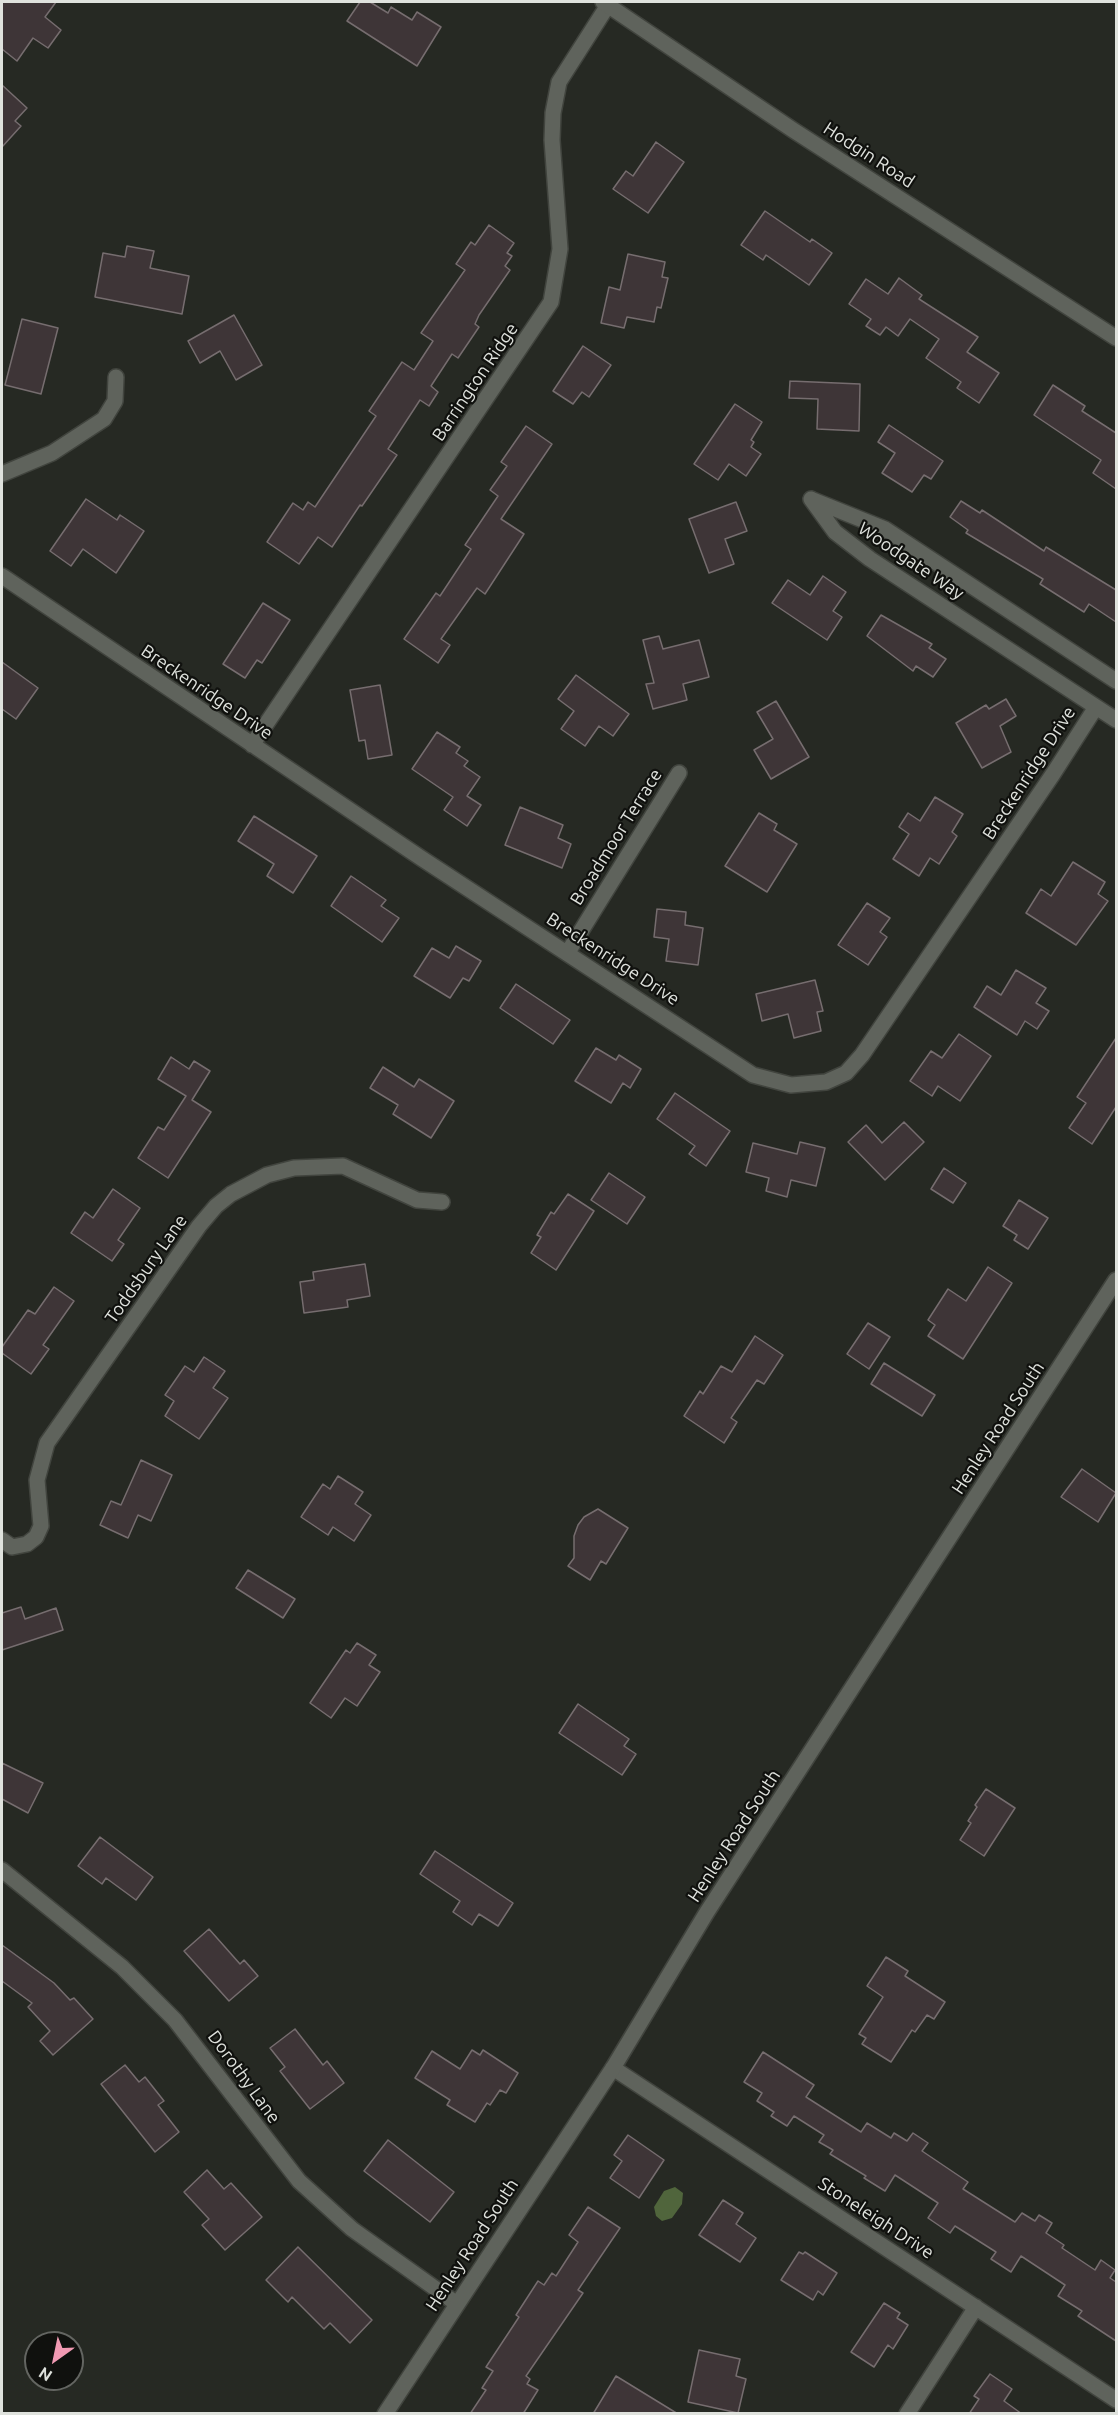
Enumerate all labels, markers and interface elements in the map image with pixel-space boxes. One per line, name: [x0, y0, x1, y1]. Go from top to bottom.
street label: Hodgin Road: [819, 118, 919, 192]
street label: Barrington Ridge: [428, 319, 522, 445]
street label: Woodgate Way: [854, 518, 968, 604]
street label: Breckenridge Drive: [137, 640, 277, 744]
street label: Breckenridge Drive: [978, 702, 1080, 844]
street label: Broadmoor Terrace: [565, 765, 667, 909]
street label: Breckenridge Drive: [542, 908, 684, 1010]
street label: Toddsbury Lane: [100, 1210, 192, 1328]
street label: Henley Road South: [947, 1358, 1049, 1498]
street label: Henley Road South: [683, 1766, 785, 1906]
street label: Dorothy Lane: [203, 2026, 285, 2128]
street label: Stoneleigh Drive: [814, 2173, 938, 2263]
street label: Henley Road South: [421, 2175, 523, 2315]
north arrow: [24, 2331, 84, 2391]
text: N: [35, 2364, 55, 2385]

